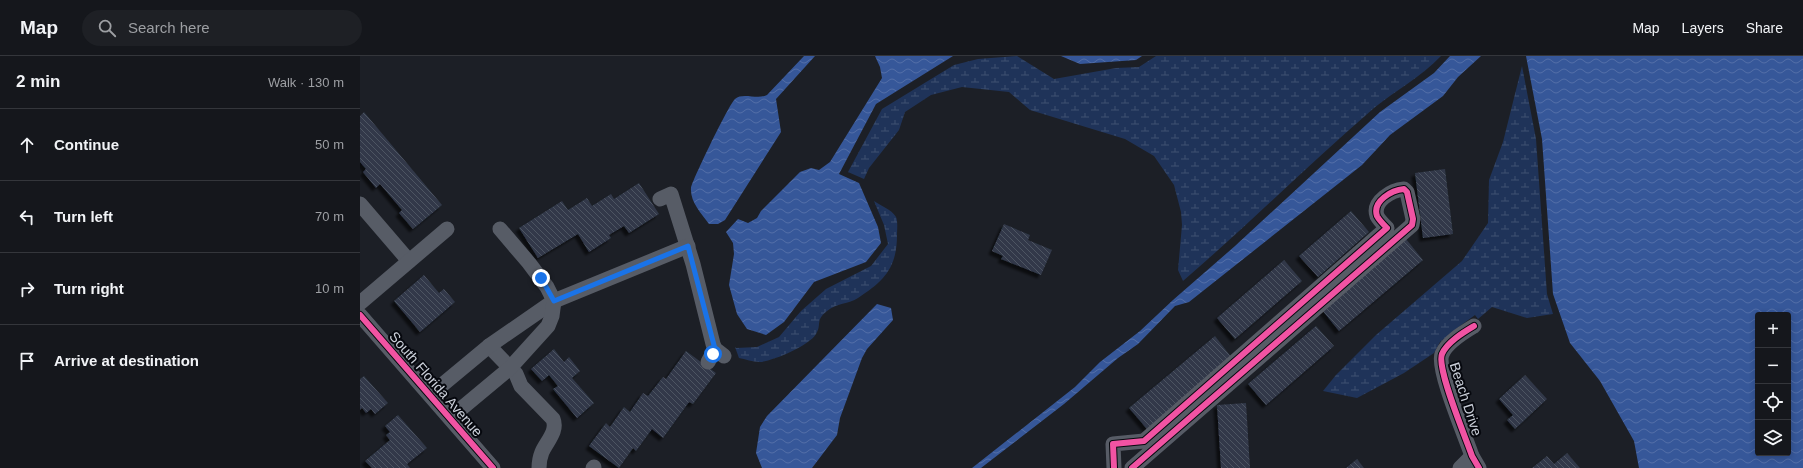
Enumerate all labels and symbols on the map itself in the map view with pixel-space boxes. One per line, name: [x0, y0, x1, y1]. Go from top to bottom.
route end: [532, 269, 550, 287]
street label: South Florida Avenue: [386, 328, 486, 440]
route start: [704, 345, 722, 363]
street label: Beach Drive: [1447, 360, 1485, 438]

